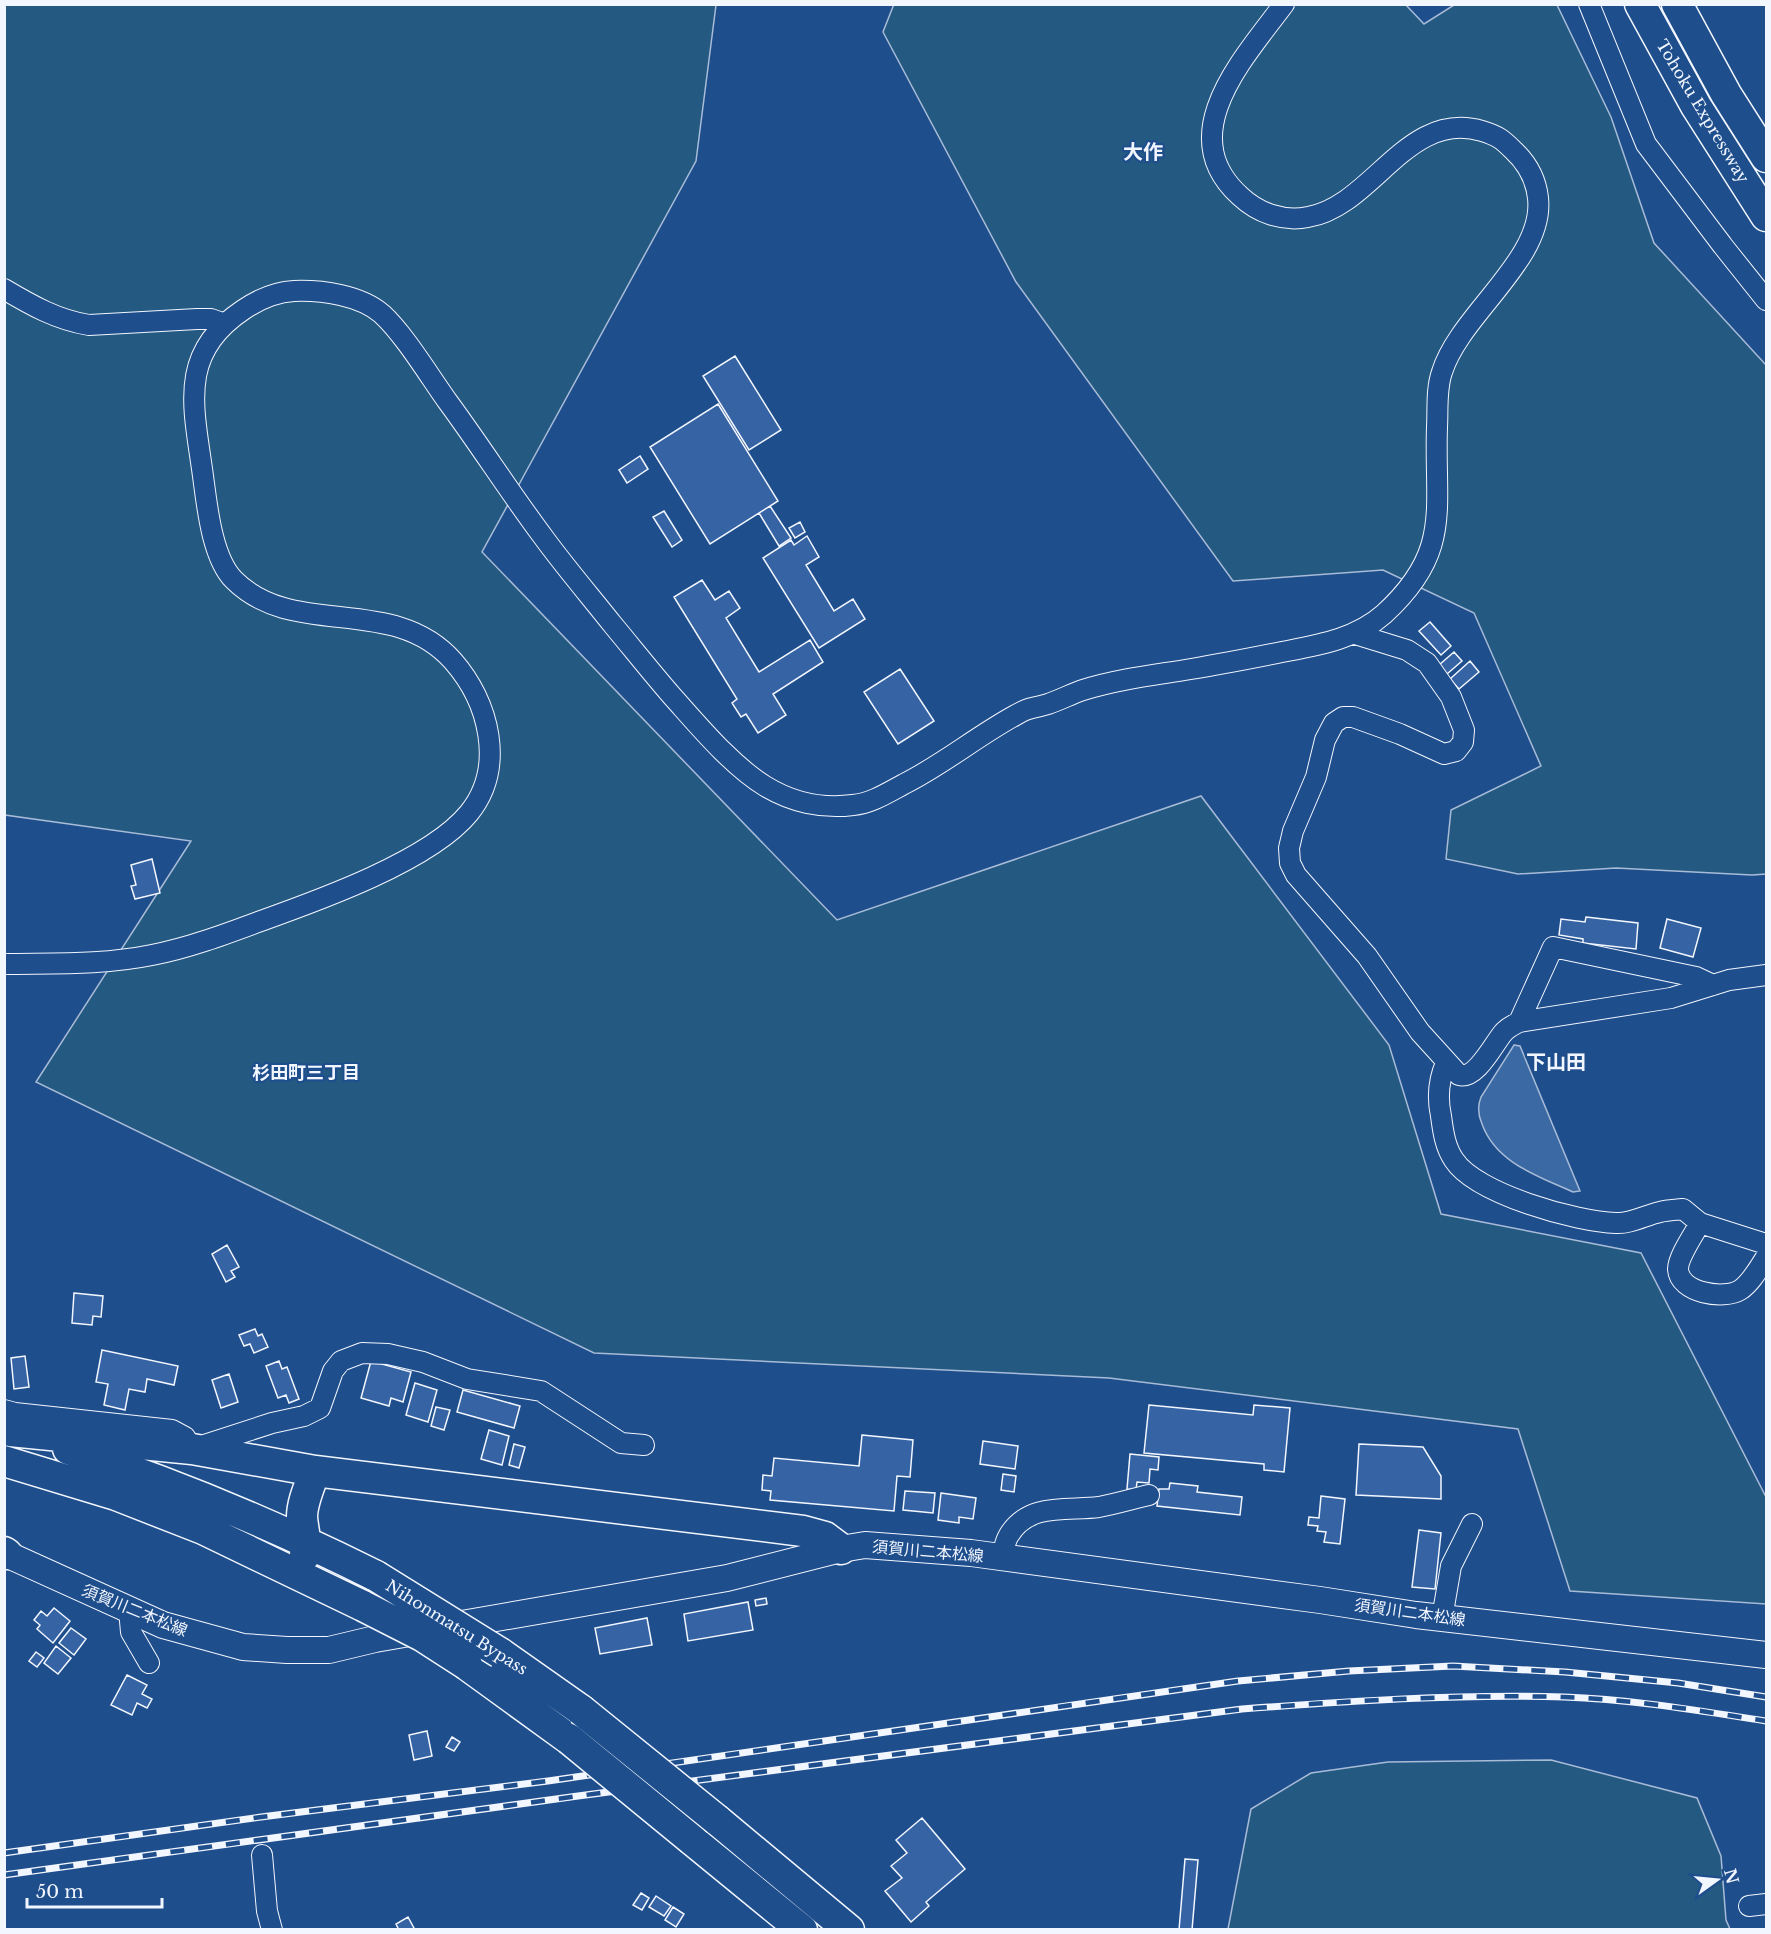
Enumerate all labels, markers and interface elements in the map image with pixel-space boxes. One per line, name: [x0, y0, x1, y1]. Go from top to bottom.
street label: Tohoku Expressway: [1652, 36, 1754, 187]
district label: 大作: [1123, 140, 1163, 164]
district label: 下山田: [1526, 1050, 1586, 1074]
district label: 杉田町三丁目: [252, 1062, 360, 1084]
street label: 須賀川二本松線: [871, 1536, 985, 1566]
street label: Nihonmatsu Bypass: [382, 1575, 532, 1679]
street label: 須賀川二本松線: [79, 1580, 191, 1640]
street label: 須賀川二本松線: [1353, 1594, 1467, 1630]
north arrow: [1687, 1850, 1747, 1910]
text: N: [1720, 1866, 1743, 1886]
scale bar: [27, 1871, 162, 1909]
text: 50 m: [36, 1881, 84, 1903]

